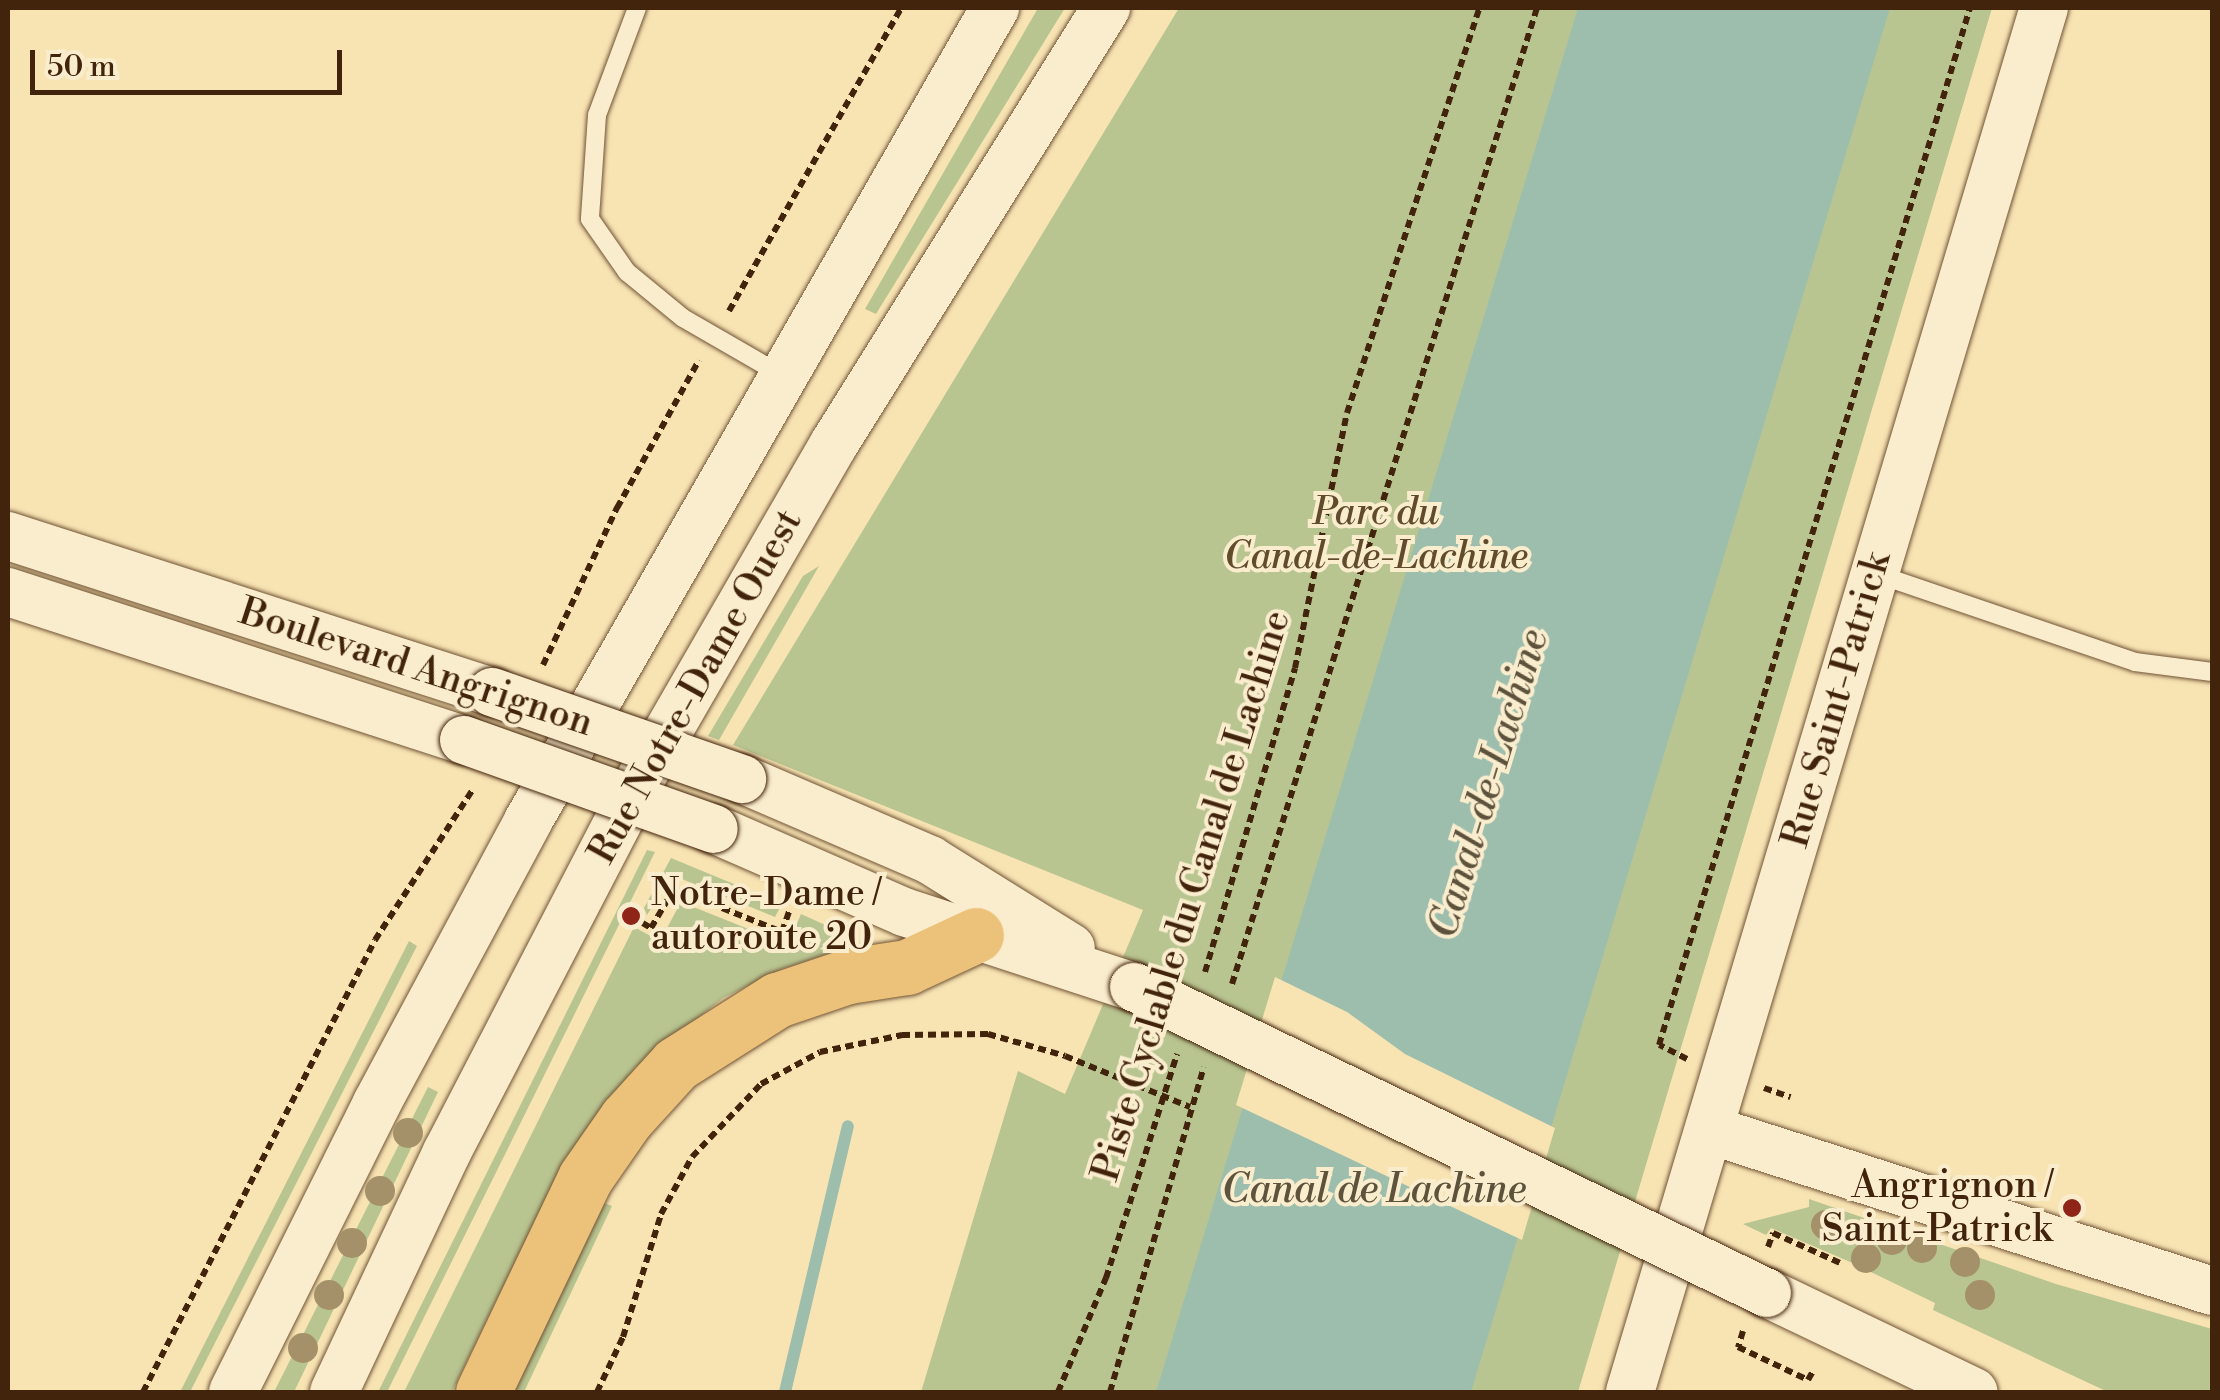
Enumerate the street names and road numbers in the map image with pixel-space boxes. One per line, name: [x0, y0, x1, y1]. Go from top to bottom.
street label: Rue Notre-Dame Ouest: [580, 502, 812, 872]
street label: Rue Saint-Patrick: [1773, 547, 1901, 853]
street label: Boulevard Angrignon: [234, 589, 598, 747]
street label: Piste Cyclable du Canal de Lachine: [1083, 605, 1301, 1187]

